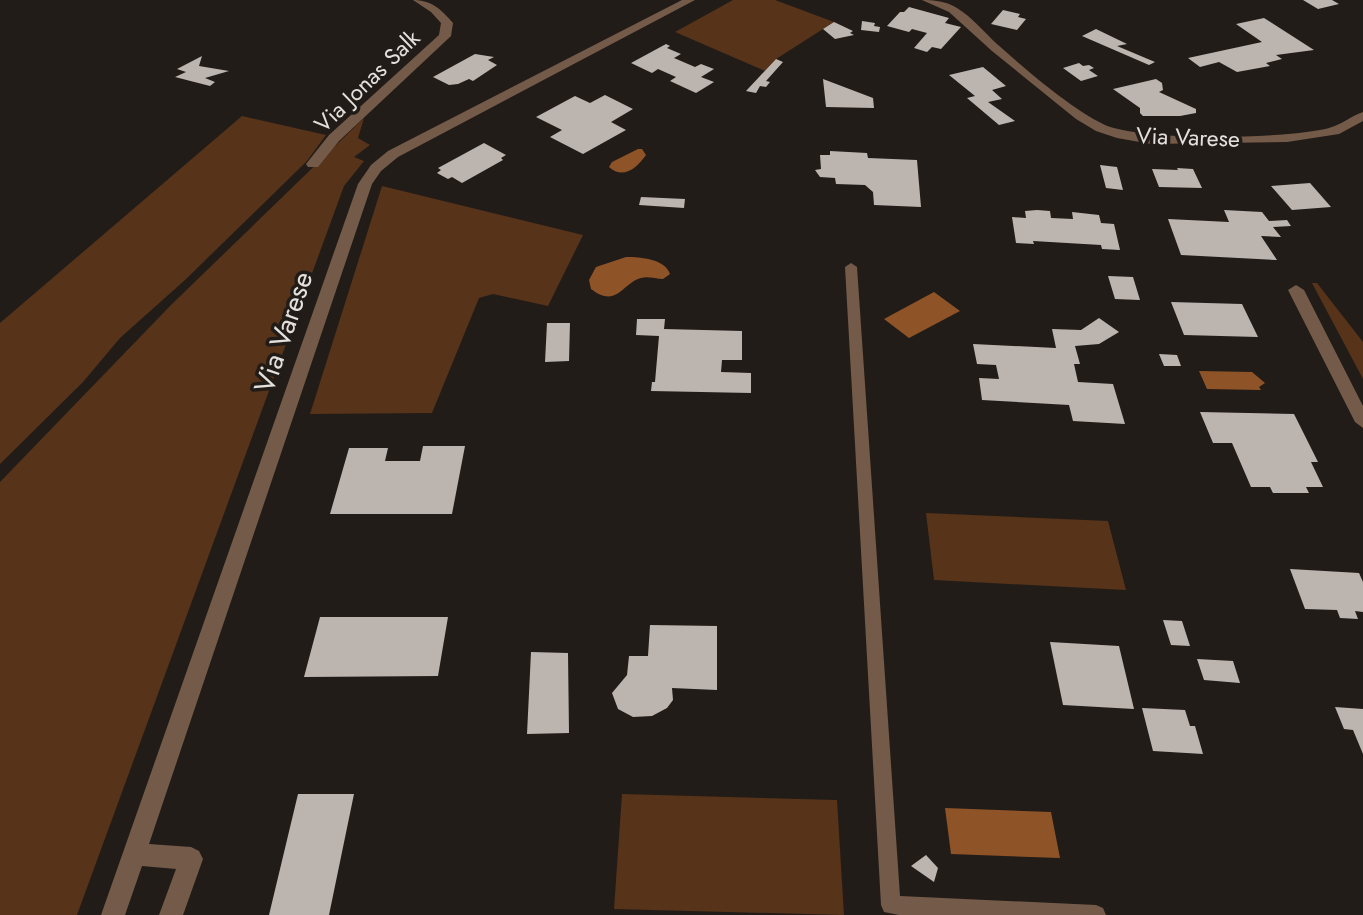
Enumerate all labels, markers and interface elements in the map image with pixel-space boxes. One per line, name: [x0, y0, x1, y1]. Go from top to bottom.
street label: Via Jonas Salk: [306, 21, 428, 140]
street label: Via Varese: [1136, 118, 1240, 156]
street label: Via Varese: [244, 266, 323, 398]

